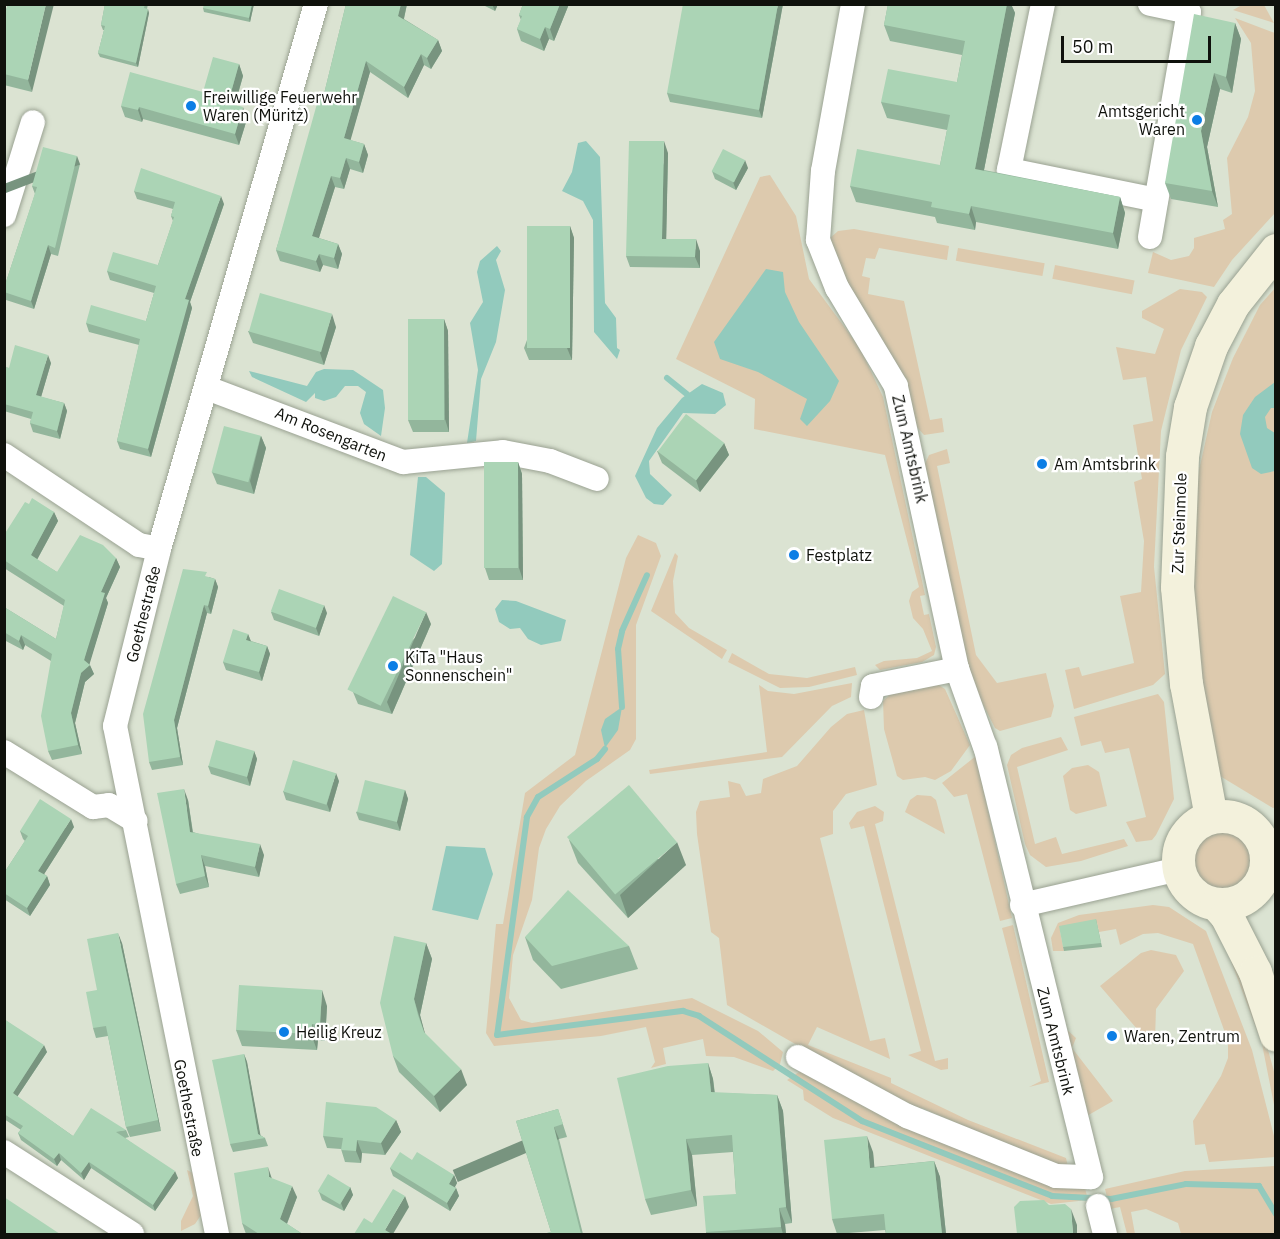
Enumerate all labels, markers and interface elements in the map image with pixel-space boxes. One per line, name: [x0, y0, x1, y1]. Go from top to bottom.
scale bar: [1064, 24, 1214, 62]
text: 50 m: [1072, 35, 1114, 58]
place label: Freiwillige Feuerwehr Waren (Müritz): [203, 87, 357, 125]
marker: Freiwillige Feuerwehr Waren (Müritz): [184, 99, 198, 113]
place label: Amtsgericht Waren: [1098, 101, 1185, 139]
marker: Amtsgericht Waren: [1190, 113, 1204, 127]
street label: Zum Amtsbrink: [888, 393, 932, 505]
street label: Am Rosengarten: [272, 403, 390, 465]
place label: Am Amtsbrink: [1054, 454, 1156, 474]
marker: Am Amtsbrink: [1035, 457, 1049, 471]
street label: Zur Steinmole: [1168, 472, 1190, 574]
place label: Festplatz: [806, 545, 872, 565]
marker: Festplatz: [787, 548, 801, 562]
street label: Goethestraße: [122, 564, 164, 664]
place label: KiTa "Haus Sonnenschein": [405, 647, 513, 685]
marker: KiTa "Haus Sonnenschein": [386, 659, 400, 673]
street label: Zum Amtsbrink: [1033, 985, 1079, 1097]
place label: Heilig Kreuz: [296, 1022, 382, 1042]
marker: Heilig Kreuz: [277, 1025, 291, 1039]
place label: Waren, Zentrum: [1124, 1026, 1240, 1046]
marker: Waren, Zentrum: [1105, 1029, 1119, 1043]
street label: Goethestraße: [170, 1058, 208, 1158]

